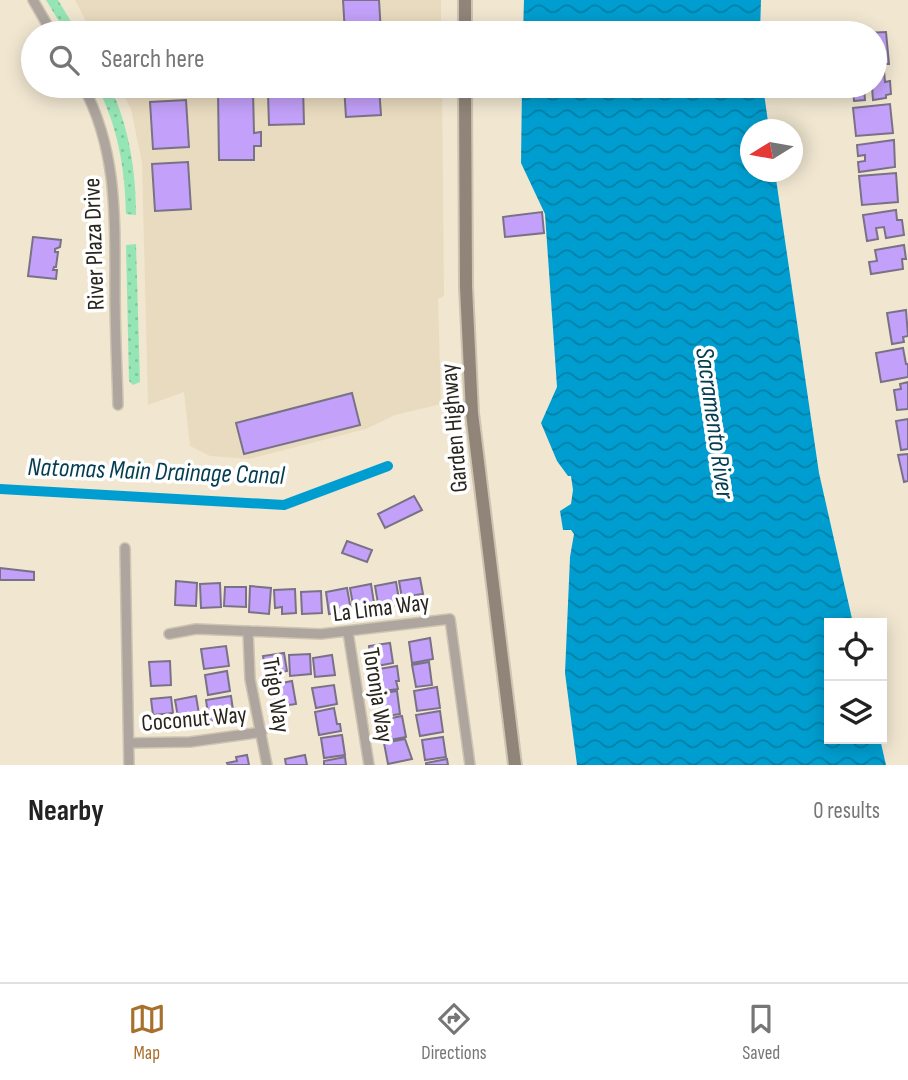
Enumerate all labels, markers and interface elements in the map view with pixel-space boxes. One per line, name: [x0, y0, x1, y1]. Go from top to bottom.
search box: [21, 21, 887, 98]
icon: search: [45, 41, 83, 79]
text: Search here: [101, 44, 204, 75]
north arrow: [740, 119, 803, 182]
street label: River Plaza Drive: [77, 177, 111, 311]
water label: Sacramento River: [688, 345, 740, 502]
street label: Garden Highway: [434, 362, 474, 494]
water label: Natomas Main Drainage Canal: [27, 452, 286, 492]
street label: La Lima Way: [331, 588, 431, 628]
map controls: [824, 618, 887, 744]
button: locate: [824, 618, 887, 681]
street label: Toronja Way: [356, 646, 400, 744]
street label: Trigo Way: [256, 655, 296, 735]
button: layers: [824, 681, 887, 744]
street label: Coconut Way: [140, 700, 248, 738]
text: Nearby: [28, 793, 104, 829]
text: 0 results: [813, 797, 880, 825]
tab: Map: [128, 1000, 166, 1065]
tab: Directions: [421, 1000, 487, 1065]
tab: Saved: [742, 1000, 780, 1065]

